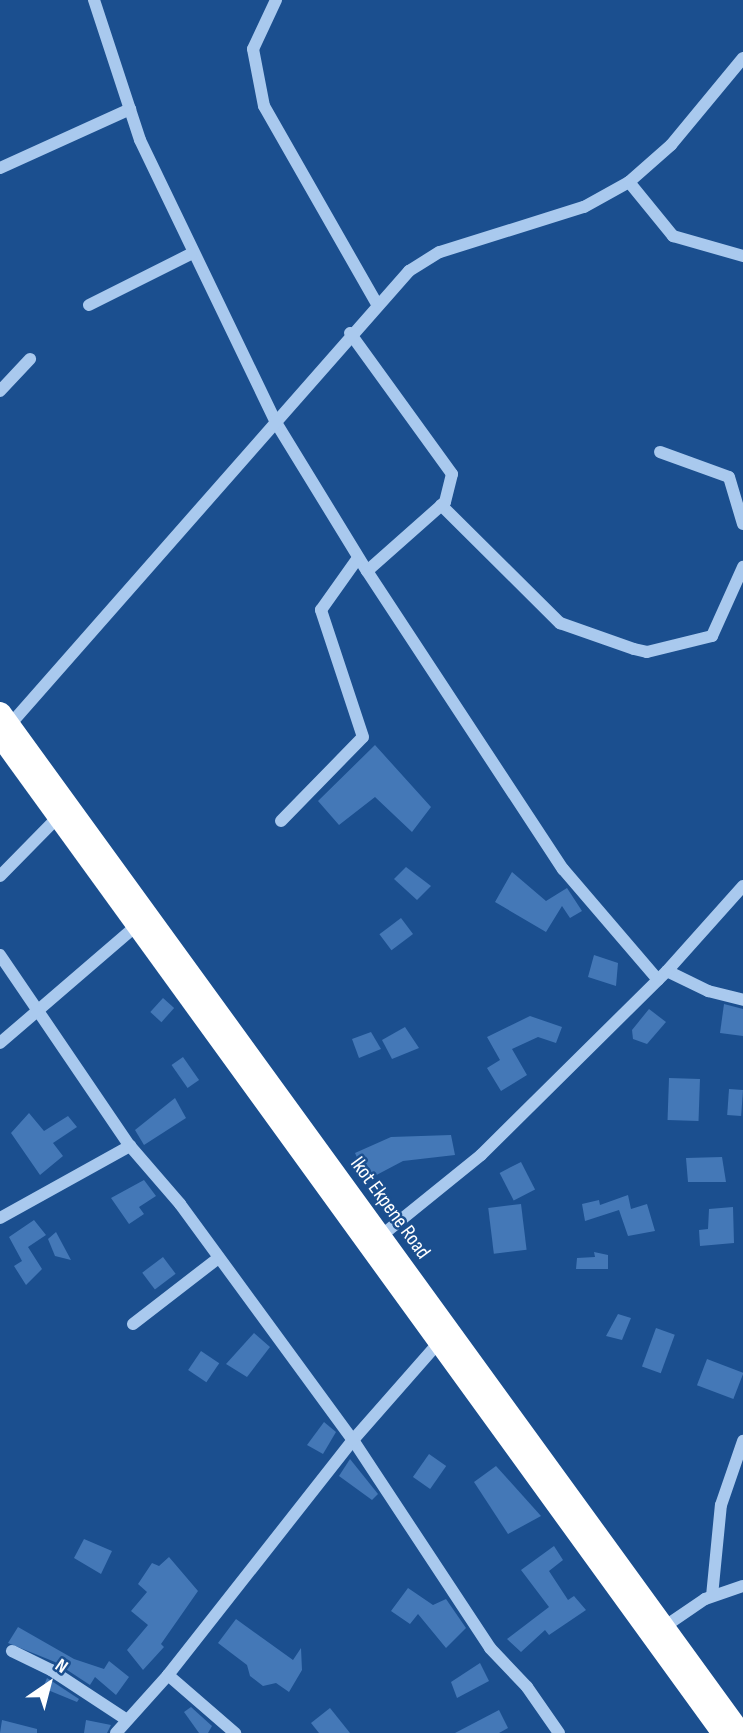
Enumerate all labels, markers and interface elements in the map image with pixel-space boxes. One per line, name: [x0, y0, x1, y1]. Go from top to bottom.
street label: Ikot Ekpene Road: [345, 1152, 435, 1264]
north arrow: [14, 1649, 84, 1719]
text: N: [51, 1654, 72, 1679]

